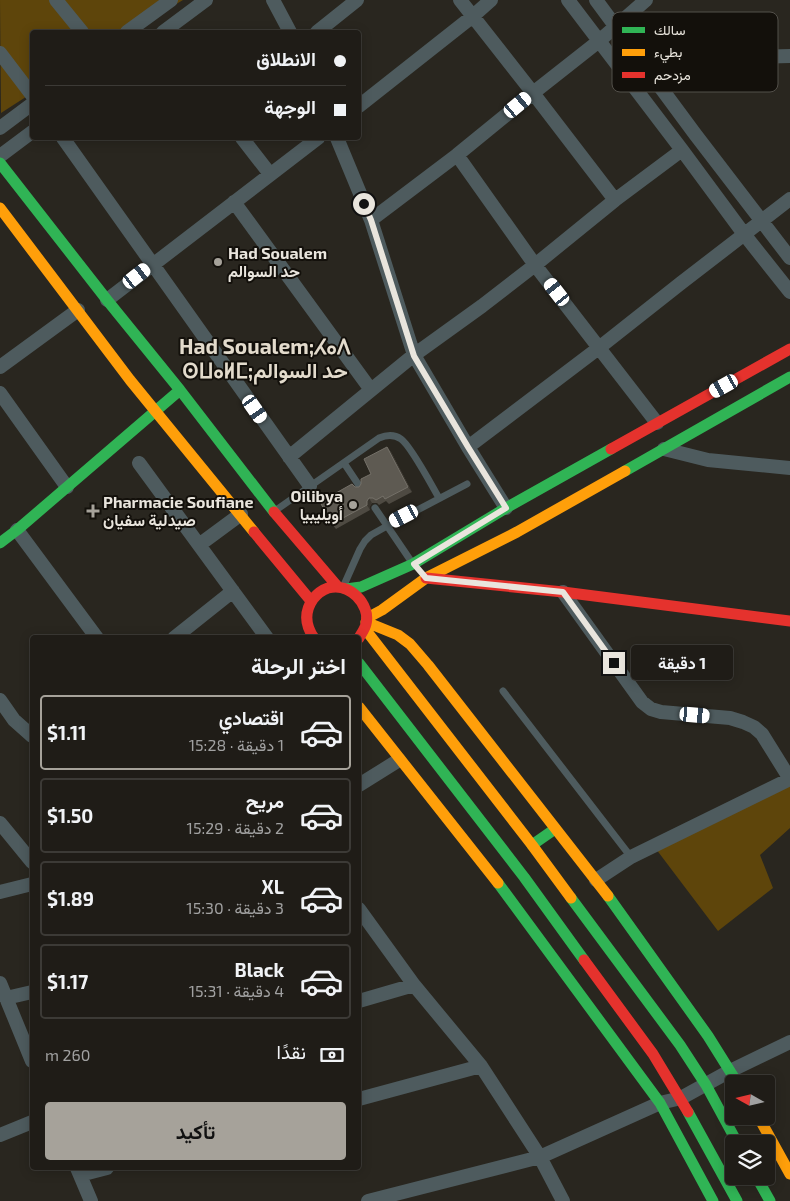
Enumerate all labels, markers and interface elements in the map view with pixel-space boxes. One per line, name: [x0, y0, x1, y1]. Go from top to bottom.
legend: [612, 12, 778, 92]
text: سالك: [654, 21, 685, 38]
text: بطيء: [654, 43, 682, 64]
text: الانطلاق: [256, 47, 316, 70]
text: مزدحم: [654, 66, 691, 84]
car: [501, 90, 534, 120]
text: الوجهة: [264, 95, 316, 118]
route start: [353, 193, 375, 215]
place label: Had Soualem حد السوالم: [228, 243, 327, 282]
marker: Had Soualem حد السوالم: [212, 256, 224, 268]
car: [120, 261, 153, 291]
car: [541, 276, 572, 308]
district label: Had Soualem;ⵃⴰⴷ ⵙⵡⴰⵍⵎ;حد السوالم: [179, 333, 352, 385]
car: [707, 372, 740, 400]
car: [240, 392, 269, 426]
place label: Oilibya أويليبيا: [290, 486, 343, 525]
place label: Pharmacie Soufiane صيدلية سفيان: [103, 492, 253, 530]
marker: Oilibya أويليبيا: [347, 499, 359, 511]
car: [387, 503, 420, 529]
marker: Pharmacie Soufiane صيدلية سفيان: [87, 505, 99, 517]
callout: 1 دقيقة: [632, 646, 734, 680]
text: اختر الرحلة: [251, 652, 346, 678]
route end: [603, 652, 625, 674]
text: 1 دقيقة: [658, 653, 706, 672]
text: اقتصادي: [219, 706, 284, 729]
car: [679, 706, 710, 724]
icon: car: [299, 710, 344, 755]
text: $1.11: [47, 721, 86, 744]
text: 1 دقيقة · 15:28: [189, 735, 284, 754]
text: مريح: [246, 789, 284, 812]
icon: car: [299, 793, 344, 838]
text: $1.50: [47, 804, 93, 827]
text: 2 دقيقة · 15:29: [187, 818, 284, 837]
text: XL: [262, 875, 284, 898]
icon: car: [299, 876, 344, 921]
text: $1.89: [47, 887, 94, 910]
text: 3 دقيقة · 15:30: [186, 898, 284, 917]
text: Black: [234, 958, 284, 981]
icon: car: [299, 959, 344, 1004]
text: $1.17: [47, 970, 88, 993]
text: 4 دقيقة · 15:31: [189, 981, 284, 1000]
text: نقدًا: [277, 1040, 306, 1063]
icon: cash: [318, 1041, 346, 1069]
text: 260 m: [45, 1045, 90, 1064]
north arrow: [725, 1075, 775, 1125]
map controls: [725, 1075, 775, 1185]
button: تأكيد: [45, 1102, 346, 1160]
button: layers: [725, 1135, 775, 1185]

